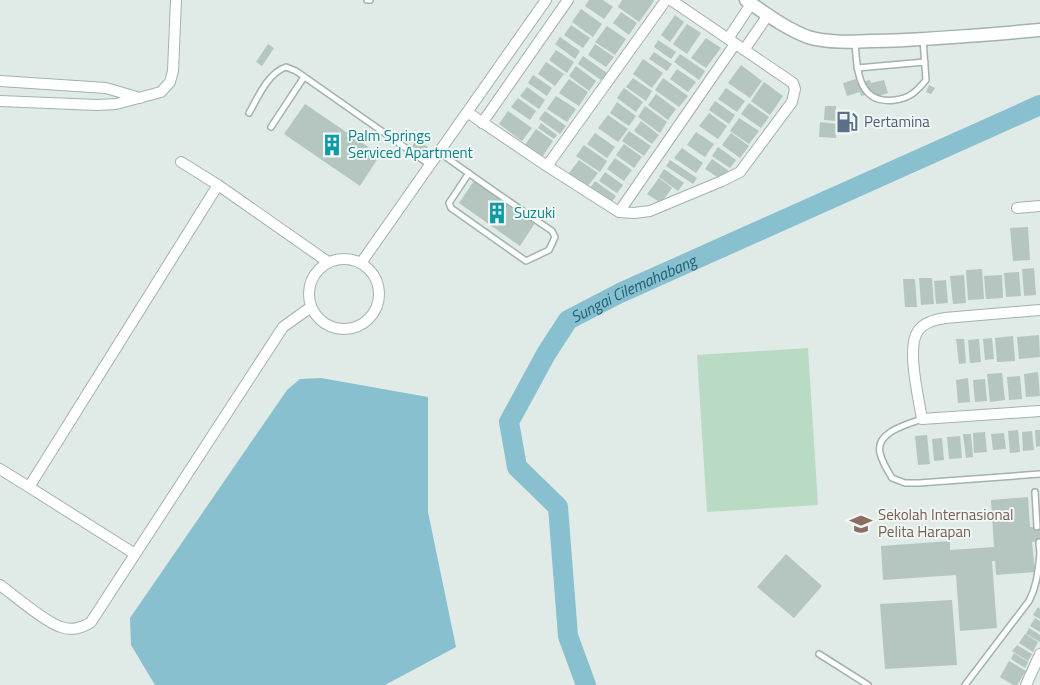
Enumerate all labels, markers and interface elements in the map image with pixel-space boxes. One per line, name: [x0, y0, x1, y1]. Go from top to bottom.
fuel station icon: Pertamina: [834, 109, 860, 135]
place label: Pertamina: [864, 110, 930, 133]
place label: Palm Springs Serviced Apartment: [348, 124, 474, 164]
building icon: Palm Springs Serviced Apartment: [319, 132, 345, 158]
building icon: Suzuki: [484, 200, 510, 226]
place label: Suzuki: [514, 201, 555, 224]
water label: Sungai Cilemahabang: [566, 247, 702, 329]
place label: Sekolah Internasional Pelita Harapan: [878, 503, 1013, 543]
school or university icon: Sekolah Internasional Pelita Harapan: [848, 511, 874, 537]

